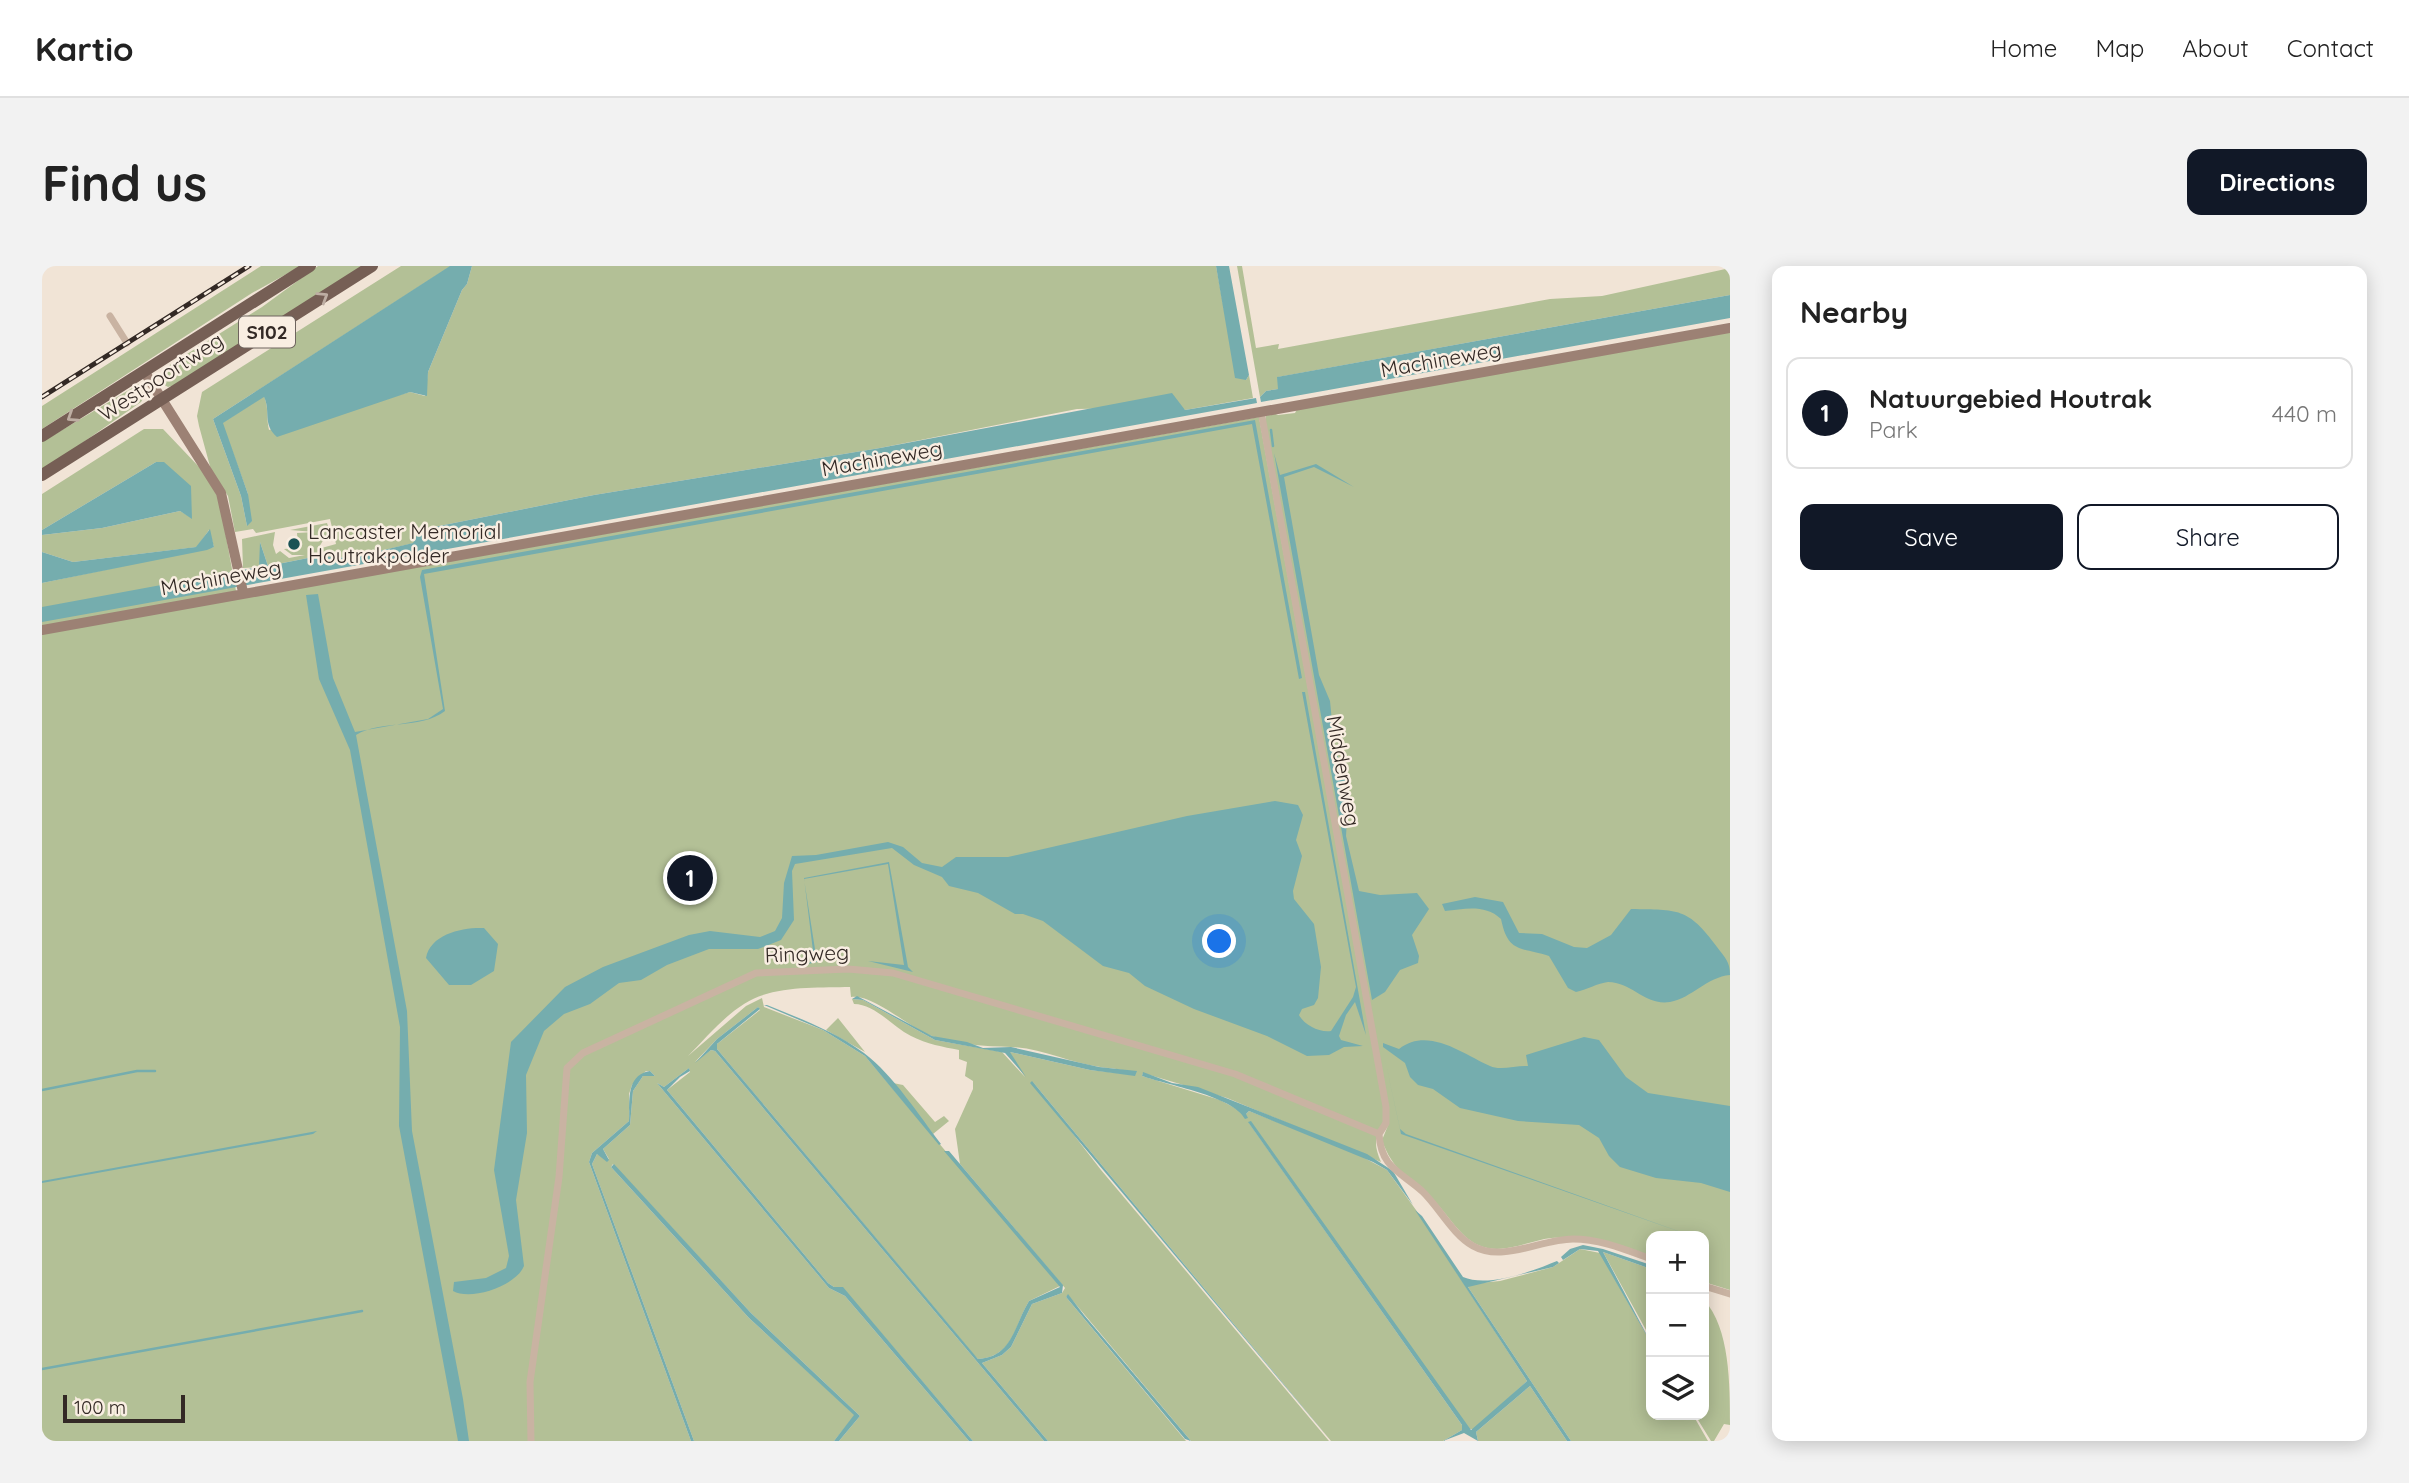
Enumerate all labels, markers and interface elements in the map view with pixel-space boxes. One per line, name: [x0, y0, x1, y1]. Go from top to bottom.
text: Kartio: [35, 28, 134, 69]
text: Home: [1990, 33, 2057, 63]
text: Map: [2095, 33, 2144, 63]
text: About: [2182, 33, 2249, 63]
text: Contact: [2287, 33, 2374, 63]
button: Directions: [2187, 149, 2367, 215]
text: Find us: [42, 152, 207, 213]
one-way arrow: [315, 293, 328, 305]
text: Nearby: [1800, 293, 1908, 331]
road number: S102: [239, 316, 295, 348]
street label: Westpoortweg: [93, 326, 228, 426]
street label: Machineweg: [1378, 336, 1503, 382]
text: Natuurgebied Houtrak: [1869, 382, 2152, 415]
text: 1: [1821, 399, 1829, 428]
text: 440 m: [2272, 399, 2337, 428]
one-way arrow: [67, 408, 80, 421]
text: Park: [1869, 415, 1918, 444]
street label: Machineweg: [819, 435, 944, 481]
button: Save: [1800, 504, 2063, 570]
button: Share: [2077, 504, 2339, 570]
place label: Lancaster Memorial Houtrakpolder: [308, 518, 501, 568]
marker: Lancaster Memorial Houtrakpolder: [286, 536, 302, 552]
street label: Machineweg: [158, 554, 283, 600]
street label: Middenweg: [1321, 713, 1367, 828]
pin: 1: [667, 852, 713, 904]
your location: [1202, 924, 1236, 958]
street label: Ringweg: [764, 939, 850, 967]
map controls: [1646, 1231, 1709, 1420]
button: +: [1646, 1231, 1709, 1294]
button: −: [1646, 1294, 1709, 1357]
button: layers: [1646, 1357, 1709, 1420]
scale bar: [63, 1392, 186, 1424]
text: 100 m: [74, 1395, 126, 1419]

